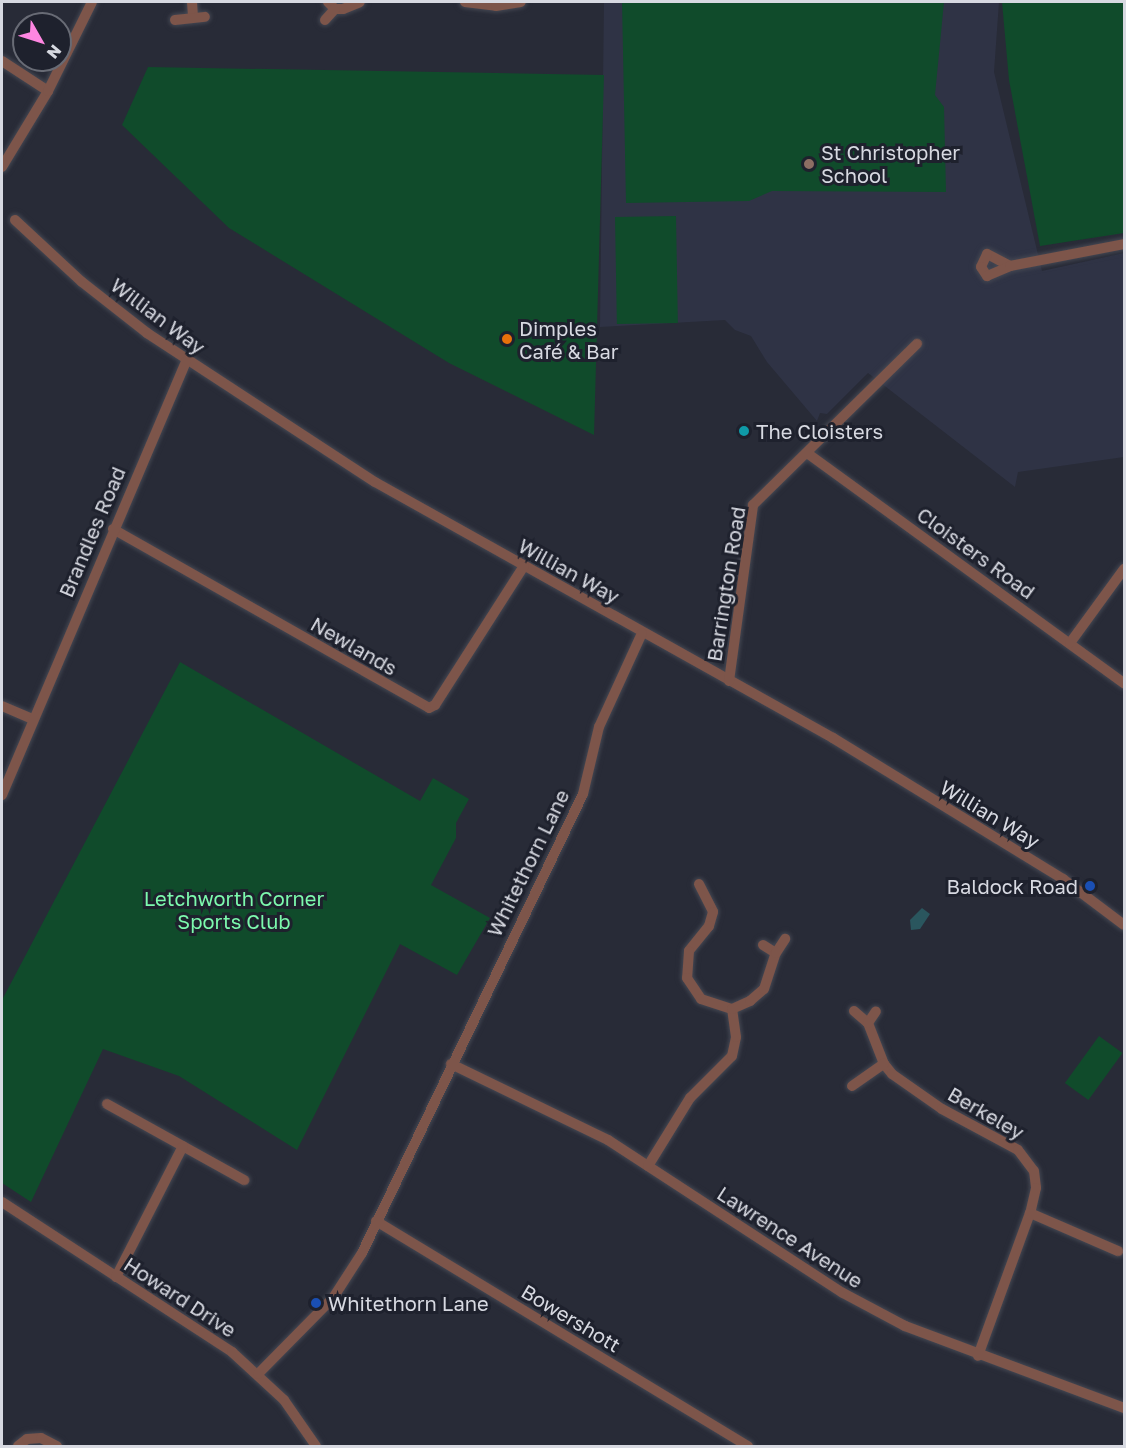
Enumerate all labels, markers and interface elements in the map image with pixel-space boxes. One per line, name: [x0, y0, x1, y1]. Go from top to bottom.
north arrow: [12, 12, 72, 72]
text: N: [43, 41, 66, 63]
place label: St Christopher School: [821, 140, 960, 187]
marker: St Christopher School: [802, 157, 816, 171]
street label: Willian Way: [106, 273, 210, 359]
place label: Dimples Café & Bar: [519, 316, 618, 363]
marker: Dimples Café & Bar: [500, 332, 514, 346]
place label: The Cloisters: [756, 419, 883, 443]
marker: The Cloisters: [737, 424, 751, 438]
street label: Brandles Road: [54, 463, 130, 601]
street label: Cloisters Road: [912, 502, 1040, 604]
street label: Barrington Road: [702, 505, 750, 663]
street label: Willian Way: [514, 533, 624, 609]
street label: Newlands: [307, 612, 401, 680]
street label: Willian Way: [936, 775, 1044, 853]
street label: Whitethorn Lane: [482, 786, 574, 940]
place label: Baldock Road: [947, 874, 1078, 898]
marker: Baldock Road: [1083, 879, 1097, 893]
park label: Letchworth Corner Sports Club: [144, 886, 324, 933]
street label: Berkeley: [944, 1082, 1028, 1144]
street label: Lawrence Avenue: [713, 1181, 867, 1293]
street label: Howard Drive: [120, 1252, 240, 1342]
street label: Bowershott: [517, 1279, 625, 1357]
place label: Whitethorn Lane: [328, 1291, 489, 1315]
marker: Whitethorn Lane: [309, 1296, 323, 1310]

